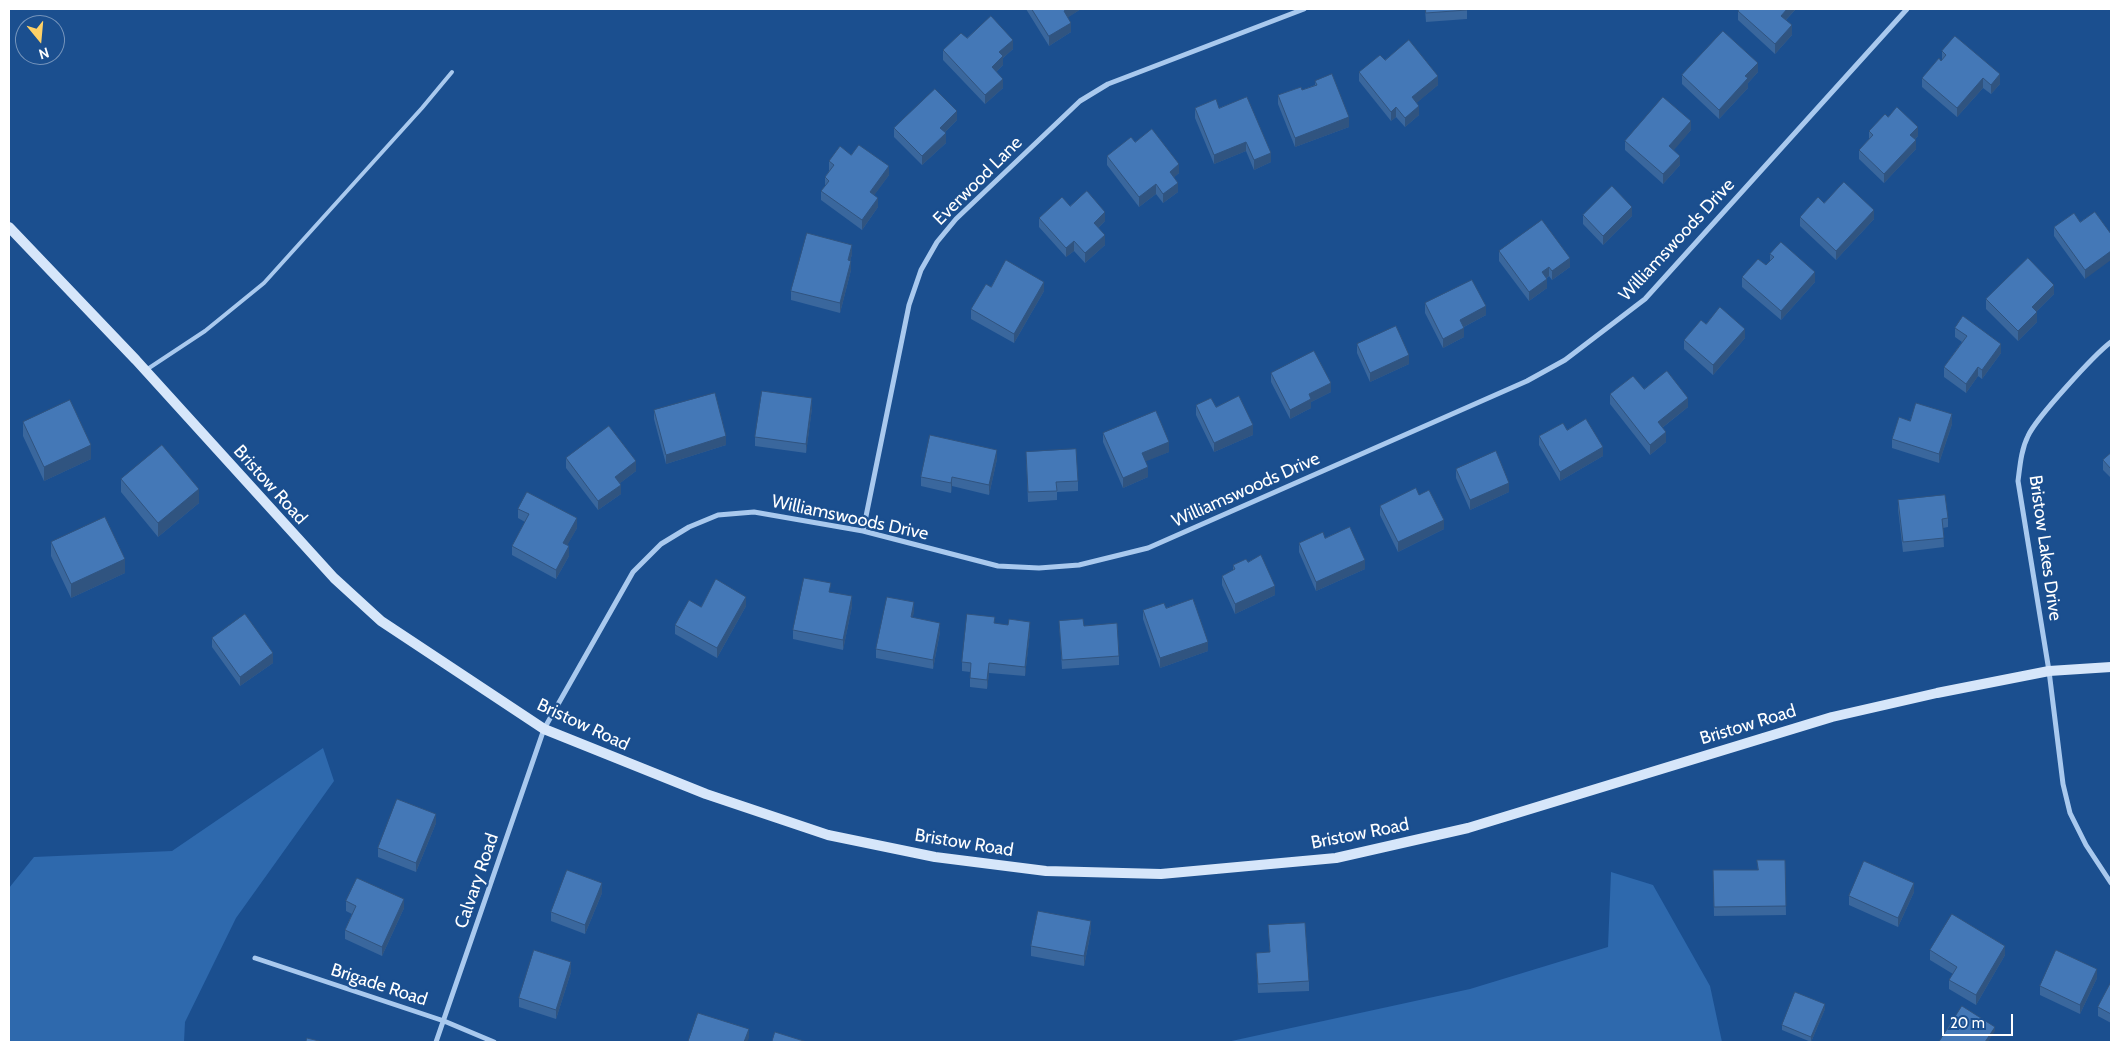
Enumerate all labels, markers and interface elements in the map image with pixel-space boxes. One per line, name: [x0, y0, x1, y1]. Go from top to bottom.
north arrow: [15, 15, 65, 65]
text: N: [37, 43, 51, 63]
street label: Everwood Lane: [929, 132, 1027, 230]
street label: Williamswoods Drive: [1615, 174, 1739, 306]
street label: Bristow Road: [229, 441, 311, 529]
street label: Williamswoods Drive: [1169, 448, 1323, 532]
street label: Bristow Lakes Drive: [2024, 474, 2066, 622]
street label: Williamswoods Drive: [770, 491, 930, 545]
street label: Bristow Road: [533, 694, 633, 756]
street label: Bristow Road: [1697, 700, 1799, 750]
street label: Bristow Road: [1309, 814, 1411, 854]
street label: Bristow Road: [913, 825, 1015, 861]
street label: Calvary Road: [451, 831, 503, 931]
street label: Brigade Road: [328, 959, 430, 1011]
scale bar: [1945, 1004, 2016, 1036]
text: 20 m: [1950, 1014, 1985, 1032]

